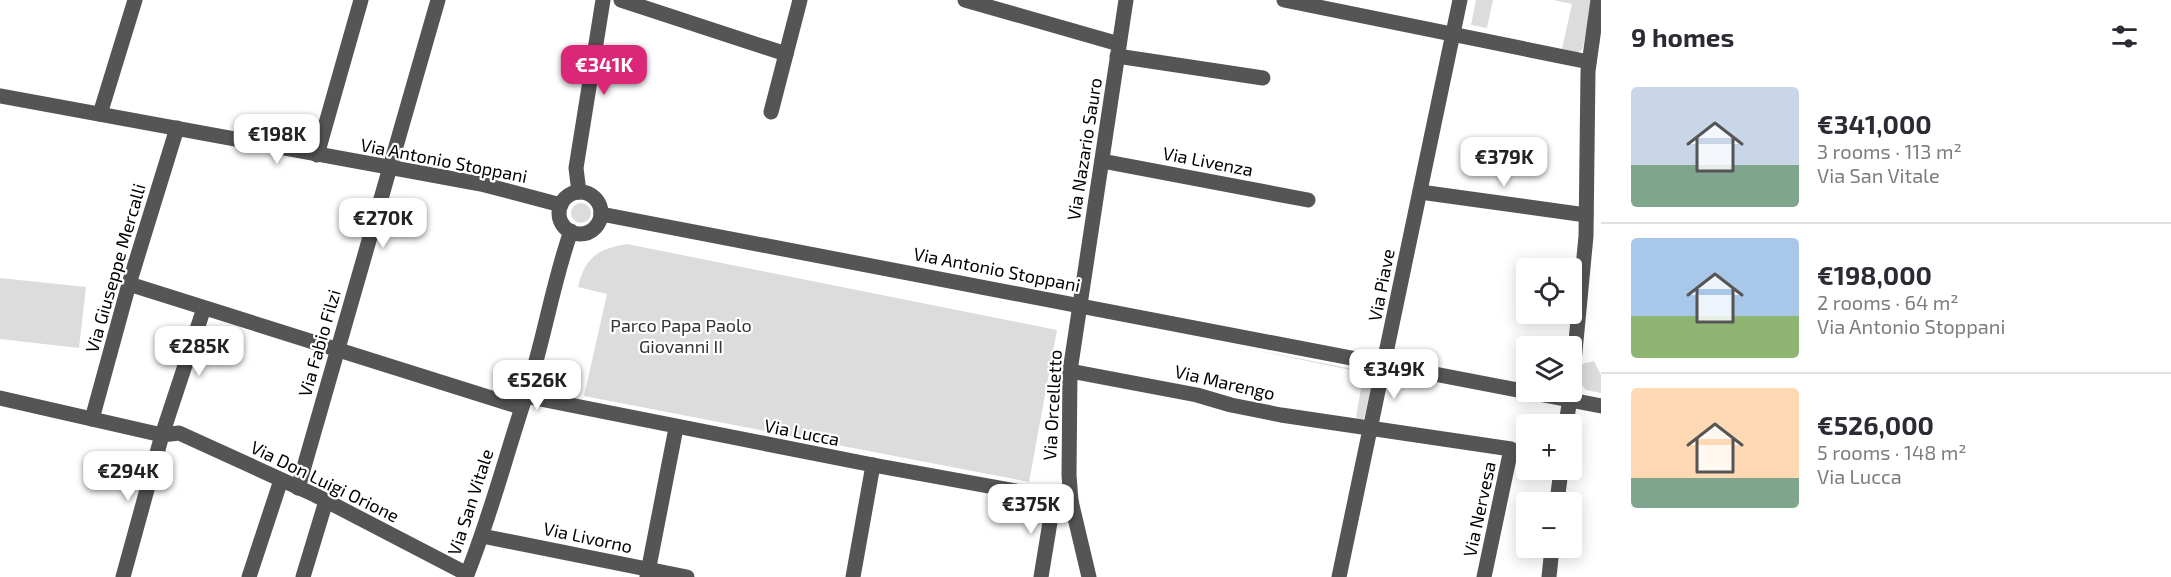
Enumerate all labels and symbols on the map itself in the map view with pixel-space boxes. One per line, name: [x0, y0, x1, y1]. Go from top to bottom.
pin: €341K: [562, 45, 646, 96]
street label: Via Nazario Sauro: [1062, 76, 1106, 222]
pin: €198K: [235, 114, 319, 165]
street label: Via Antonio Stoppani: [359, 133, 529, 187]
pin: €379K: [1462, 137, 1546, 188]
street label: Via Livenza: [1161, 141, 1255, 181]
street label: Via Giuseppe Mercalli: [80, 181, 150, 355]
pin: €270K: [341, 198, 425, 249]
street label: Via Antonio Stoppani: [912, 242, 1082, 296]
street label: Via Piave: [1363, 247, 1399, 323]
street label: Via Fabio Filzi: [293, 287, 345, 399]
park label: Parco Papa Paolo Giovanni II: [610, 314, 752, 357]
pin: €285K: [157, 326, 241, 377]
street label: Via Orcelletto: [1038, 349, 1066, 461]
pin: €349K: [1352, 349, 1436, 400]
pin: €526K: [495, 360, 579, 411]
street label: Via Marengo: [1173, 360, 1277, 404]
street label: Via Lucca: [763, 414, 841, 450]
street label: Via Don Luigi Orione: [247, 435, 403, 527]
street label: Via San Vitale: [442, 446, 498, 558]
pin: €294K: [86, 451, 170, 502]
street label: Via Nervesa: [1458, 459, 1500, 559]
pin: €375K: [989, 484, 1073, 535]
street label: Via Livorno: [541, 517, 635, 557]

